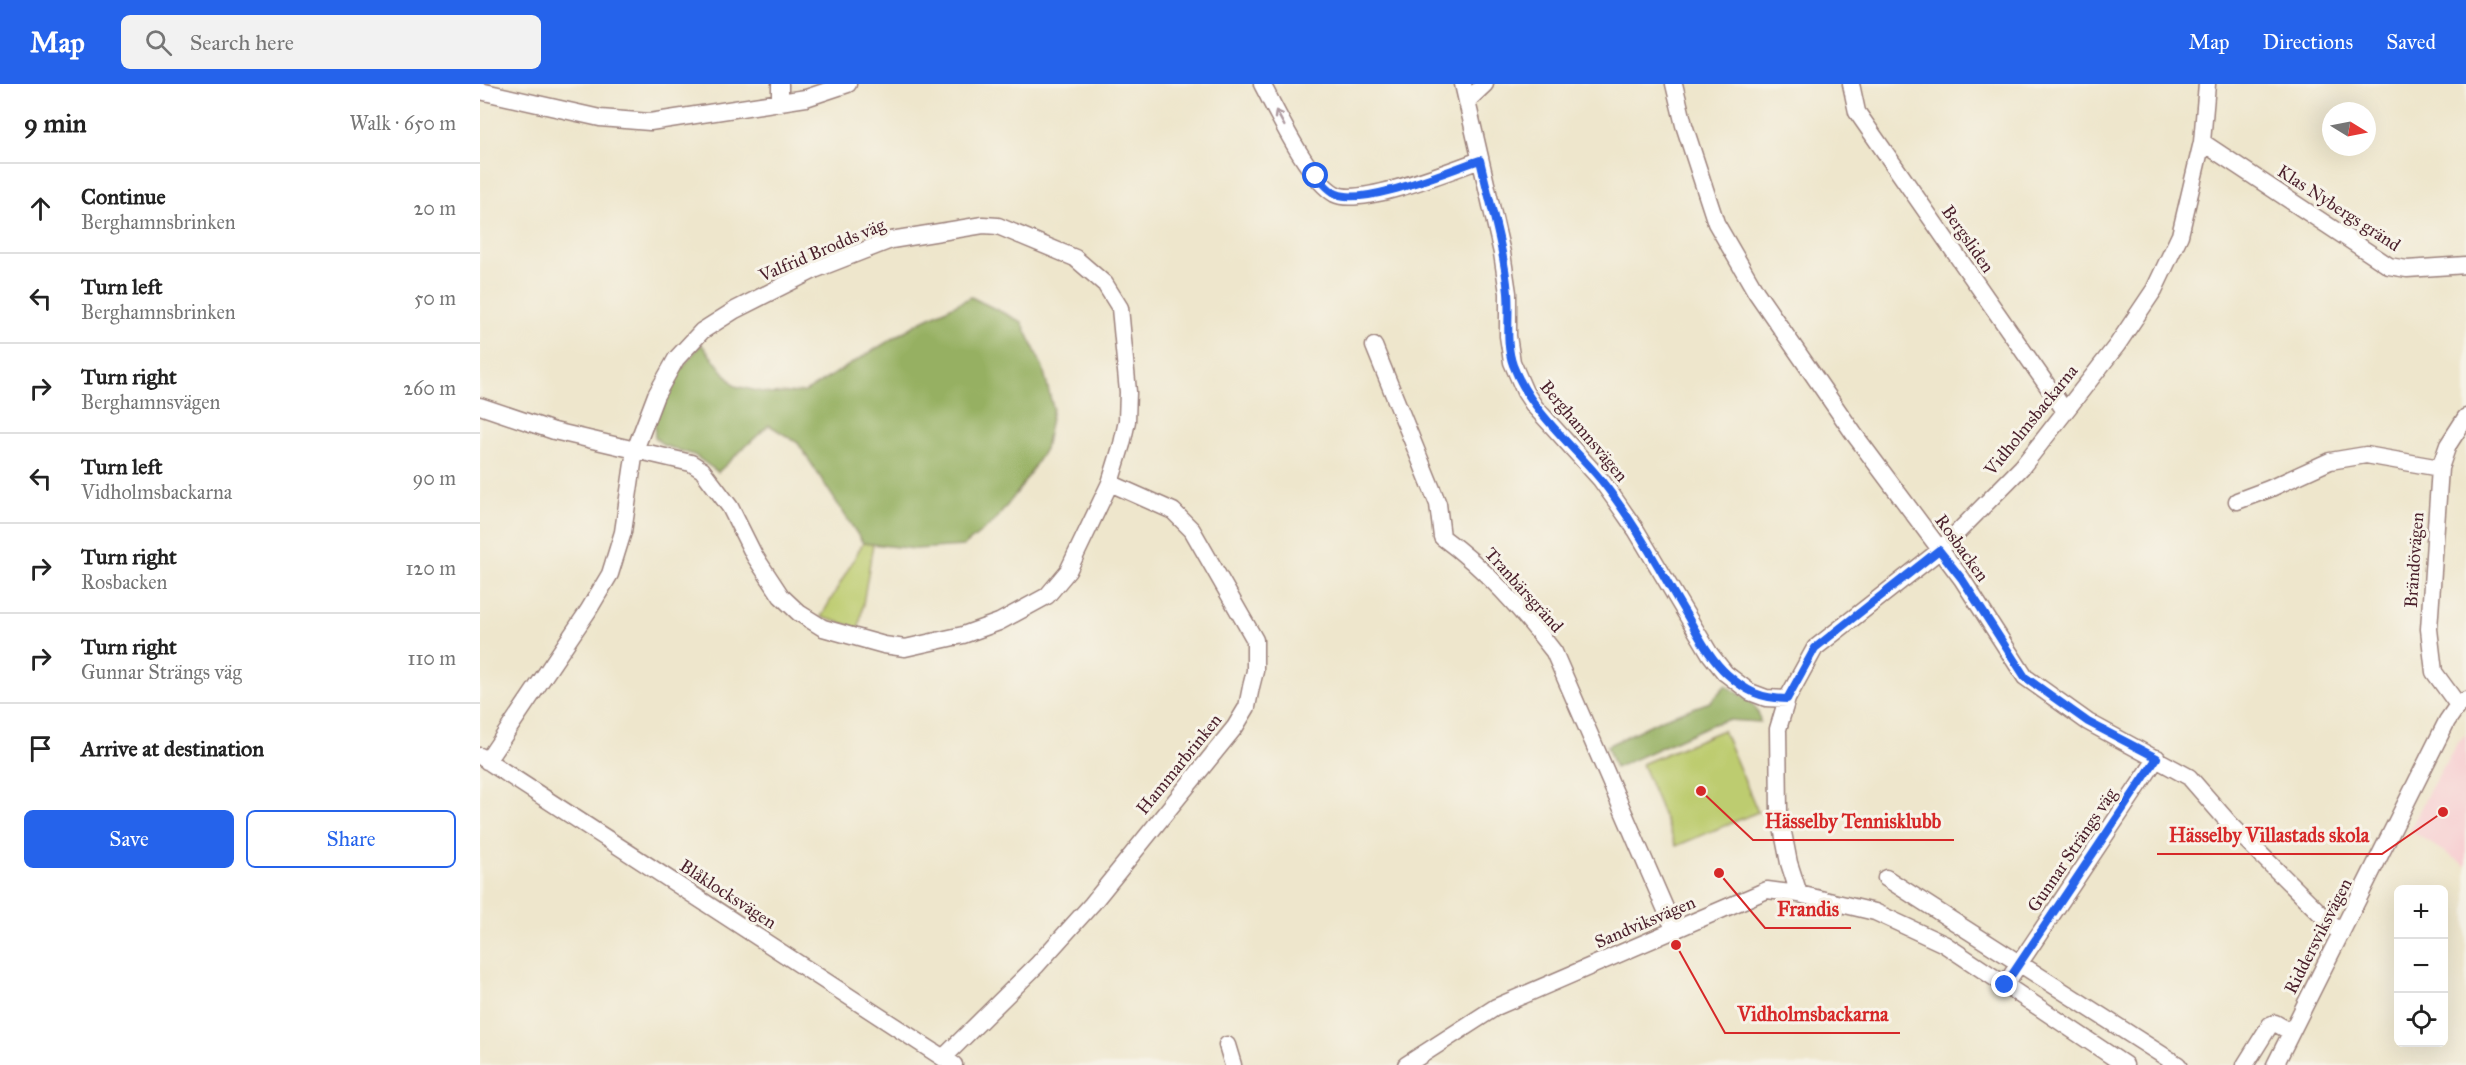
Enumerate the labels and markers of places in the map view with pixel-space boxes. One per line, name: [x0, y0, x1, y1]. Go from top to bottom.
callout: Hässelby Tennisklubb: [1753, 802, 1954, 840]
callout: Hässelby Villastads skola: [2157, 816, 2382, 854]
callout: Frandis: [1765, 890, 1851, 928]
callout: Vidholmsbackarna: [1725, 995, 1900, 1033]

